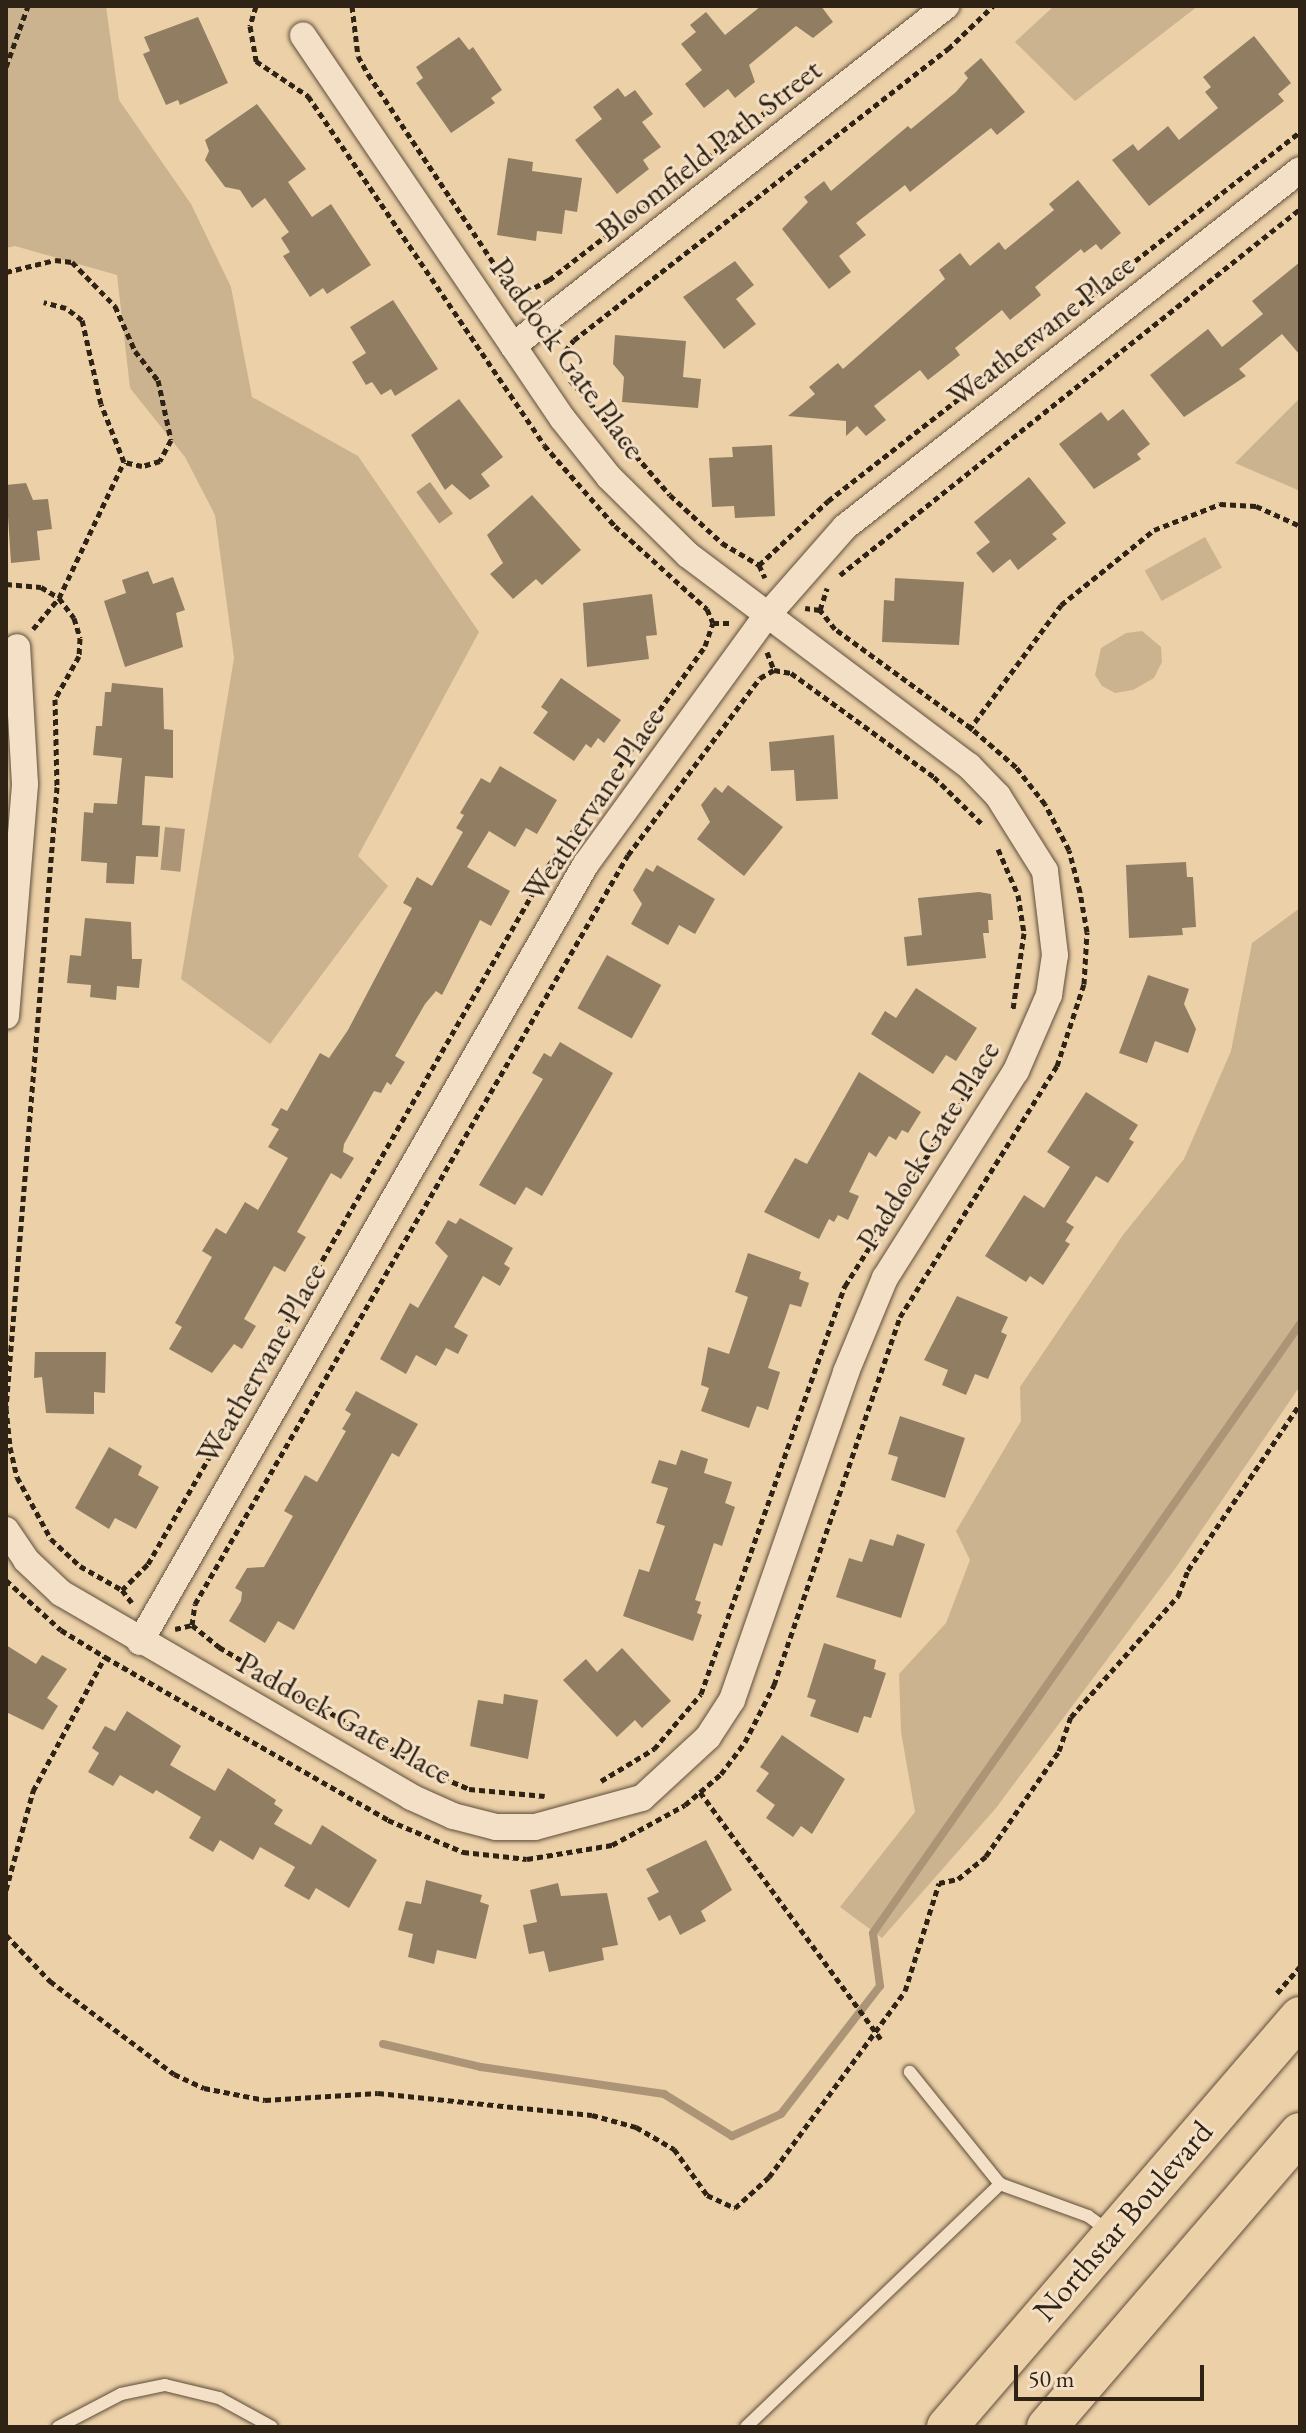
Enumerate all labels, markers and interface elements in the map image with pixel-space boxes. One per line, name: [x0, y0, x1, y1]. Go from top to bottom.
street label: Bloomfield Path Street: [589, 50, 829, 250]
street label: Weathervane Place: [940, 245, 1142, 415]
street label: Paddock Gate Place: [482, 250, 654, 466]
street label: Weathervane Place: [514, 700, 672, 908]
street label: Paddock Gate Place: [848, 1033, 1008, 1257]
street label: Weathervane Place: [188, 1255, 334, 1471]
street label: Paddock Gate Place: [231, 1643, 459, 1793]
street label: Northstar Boulevard: [1025, 2113, 1221, 2329]
scale bar: [1018, 2349, 1208, 2399]
text: 50 m: [1028, 2363, 1075, 2394]

